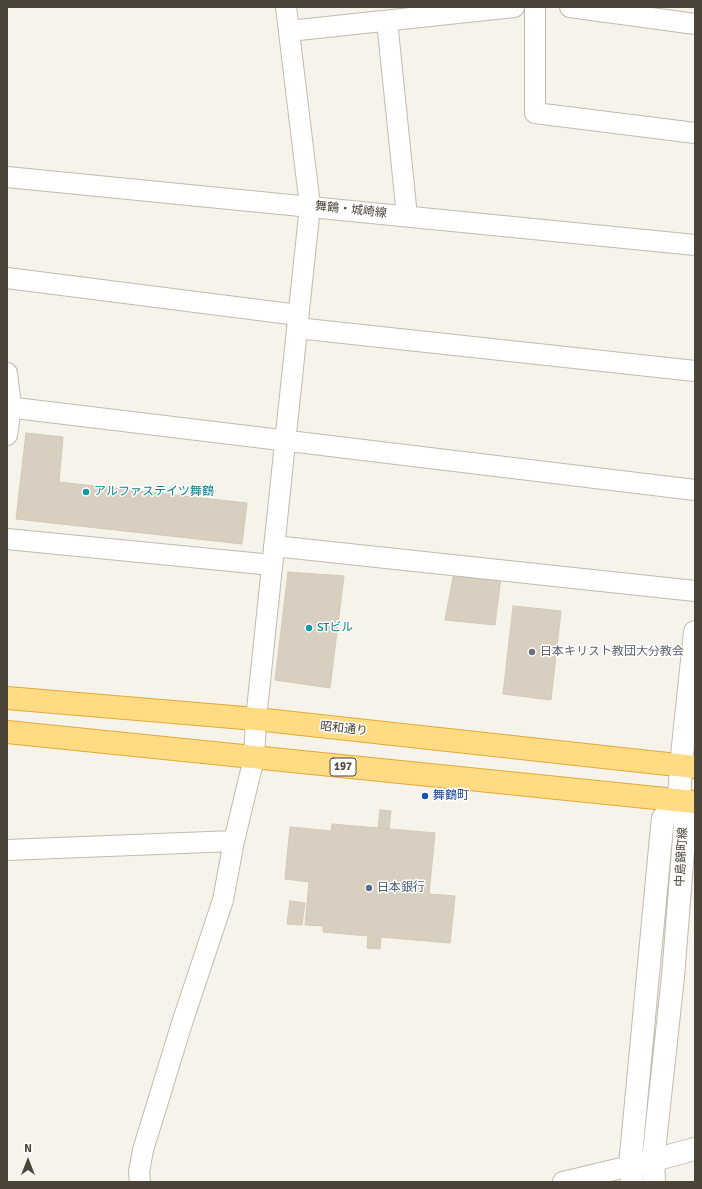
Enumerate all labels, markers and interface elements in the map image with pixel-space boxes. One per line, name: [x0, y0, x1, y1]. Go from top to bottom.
street label: 舞鶴・城崎線: [314, 199, 388, 221]
place label: アルファステイツ舞鶴: [94, 485, 214, 499]
marker: アルファステイツ舞鶴: [81, 487, 91, 497]
place label: STビル: [317, 621, 353, 635]
marker: STビル: [304, 623, 314, 633]
place label: 日本キリスト教団大分教会: [540, 645, 684, 659]
marker: 日本キリスト教団大分教会: [527, 647, 537, 657]
street label: 昭和通り: [319, 719, 369, 739]
road number: 197: [330, 758, 356, 776]
place label: 舞鶴町: [433, 789, 469, 803]
marker: 舞鶴町: [420, 791, 430, 801]
street label: 中島錦町線: [673, 827, 691, 887]
place label: 日本銀行: [377, 881, 425, 895]
marker: 日本銀行: [364, 883, 374, 893]
north arrow: [8, 1141, 48, 1181]
text: N: [24, 1142, 32, 1155]

